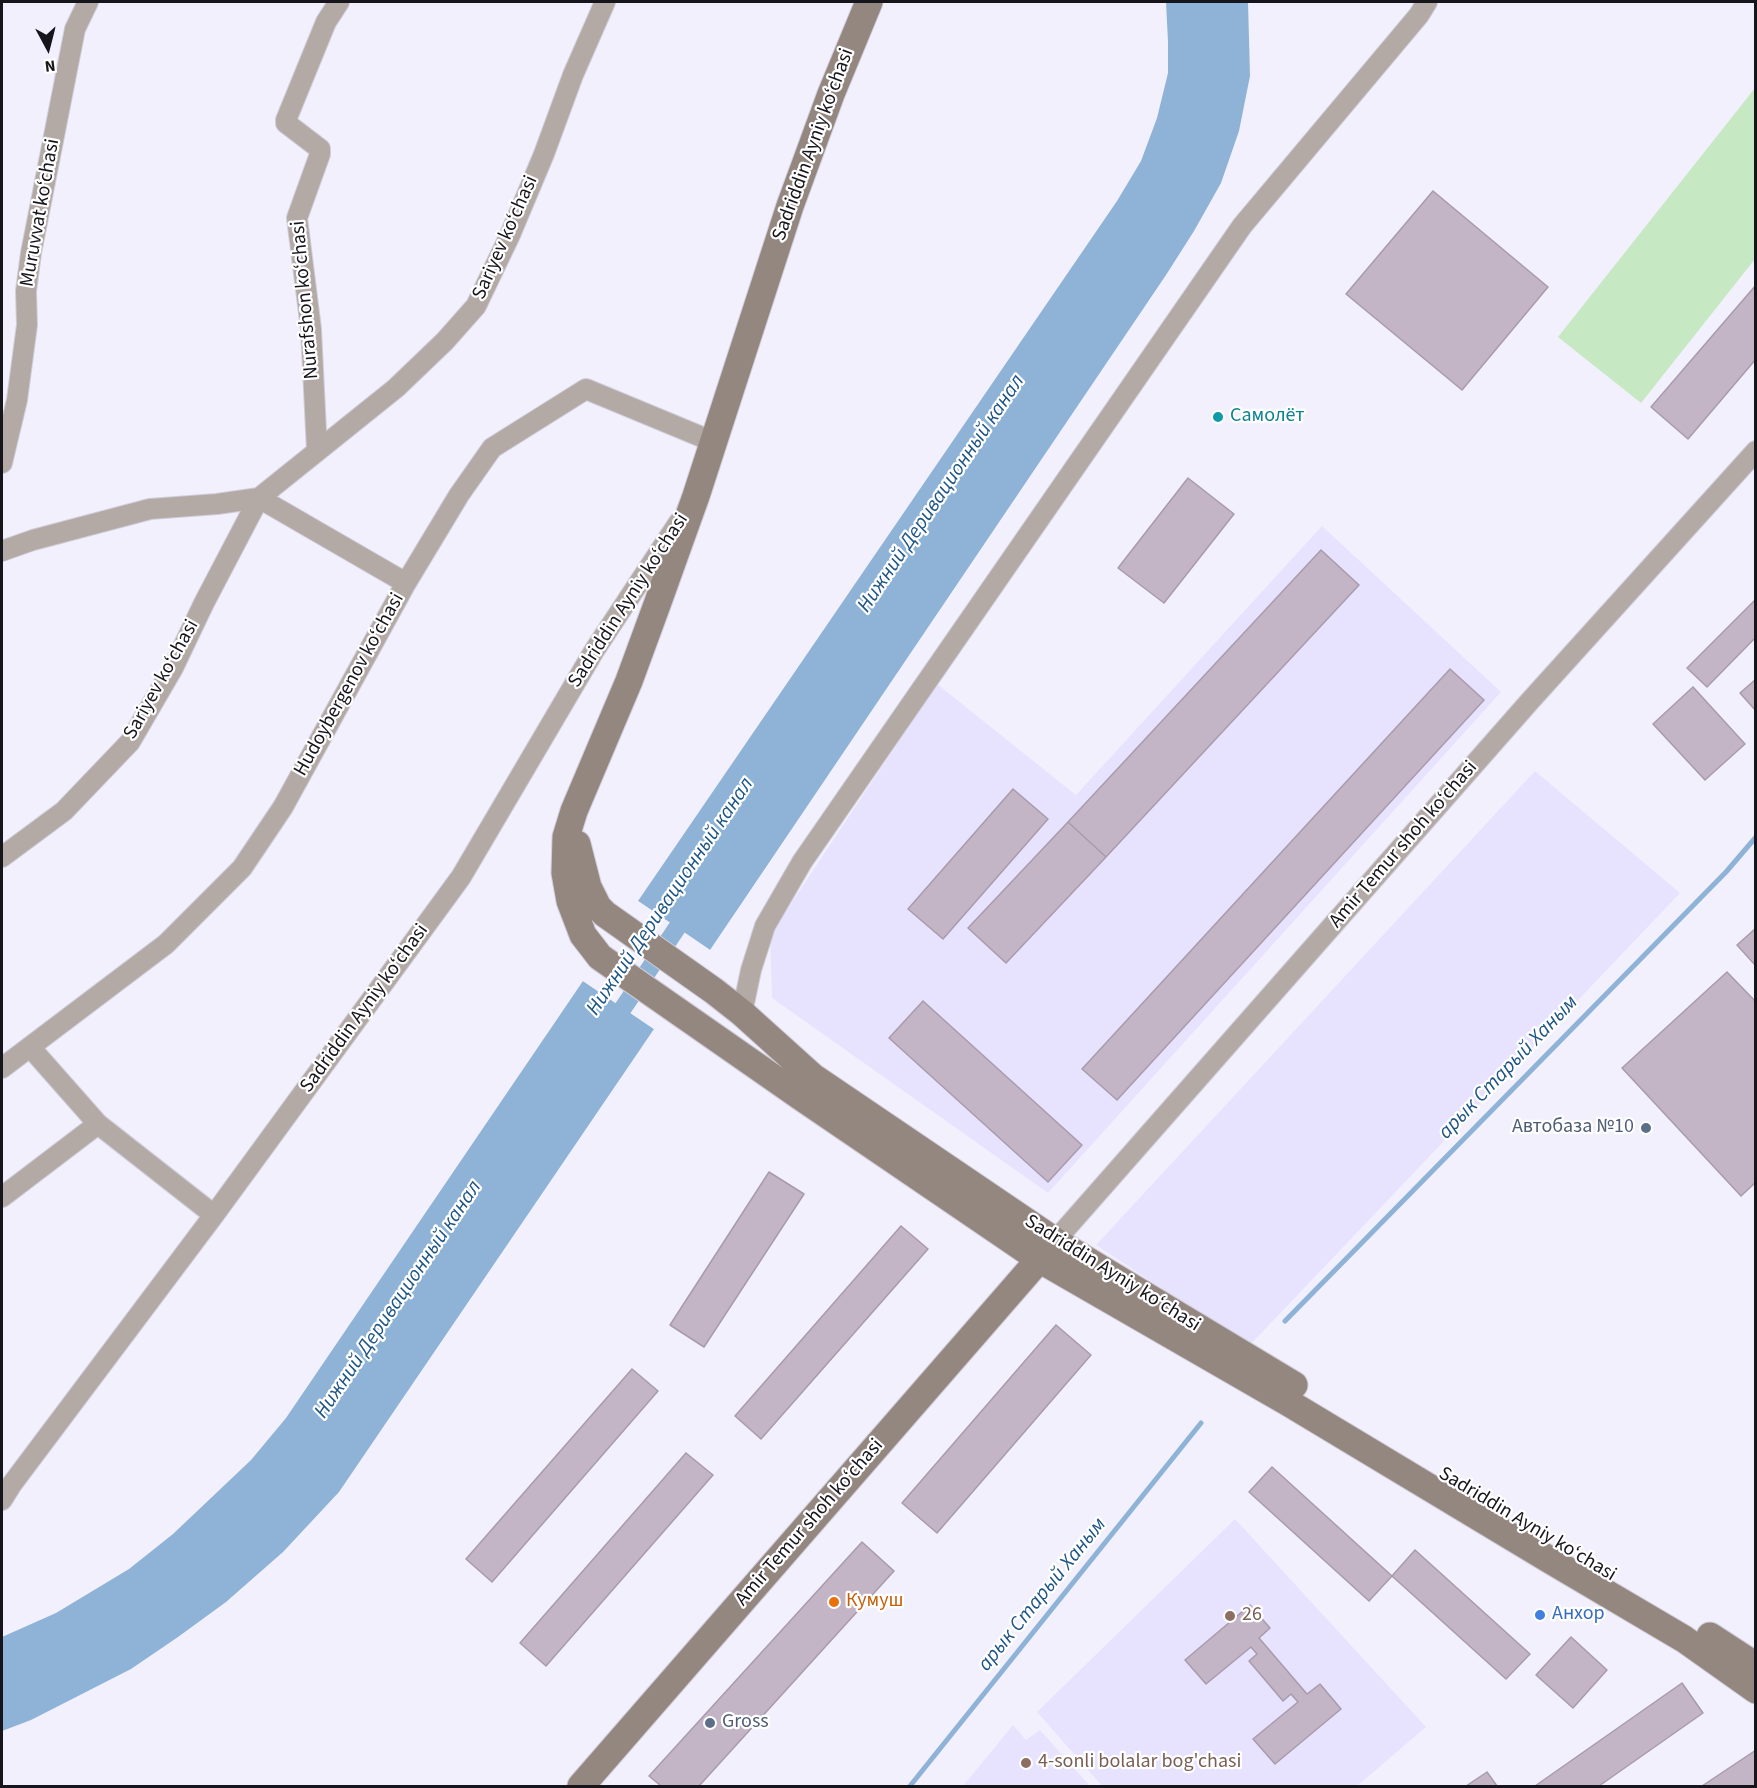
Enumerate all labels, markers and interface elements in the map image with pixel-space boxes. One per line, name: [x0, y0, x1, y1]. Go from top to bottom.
north arrow: [18, 18, 78, 78]
street label: Sadriddin Ayniy ko‘chasi: [768, 46, 860, 244]
text: N: [44, 54, 57, 77]
street label: Muruvvat ko‘chasi: [16, 137, 66, 289]
street label: Sariyev ko‘chasi: [468, 172, 544, 304]
street label: Nurafshon ko‘chasi: [287, 220, 325, 380]
water label: Нижний Деривационный канал: [853, 370, 1031, 618]
place label: Самолёт: [1230, 405, 1305, 429]
marker: Самолёт: [1211, 410, 1225, 424]
street label: Sadriddin Ayniy ko‘chasi: [564, 509, 694, 693]
street label: Hudoybergenov ko‘chasi: [290, 589, 410, 781]
street label: Sariyev ko‘chasi: [119, 616, 205, 744]
street label: Amir Temur shoh ko‘chasi: [1325, 756, 1483, 934]
water label: Нижний Деривационный канал: [582, 773, 760, 1021]
street label: Sadriddin Ayniy ko‘chasi: [296, 920, 434, 1098]
water label: арык Старый Ханым: [1434, 991, 1584, 1145]
place label: Автобаза №10: [1512, 1116, 1634, 1140]
marker: Автобаза №10: [1639, 1121, 1653, 1135]
water label: Нижний Деривационный канал: [310, 1176, 488, 1424]
street label: Sadriddin Ayniy ko‘chasi: [1020, 1210, 1204, 1338]
street label: Amir Temur shoh ko‘chasi: [731, 1434, 889, 1612]
street label: Sadriddin Ayniy ko‘chasi: [1434, 1462, 1620, 1588]
water label: арык Старый Ханым: [973, 1513, 1113, 1677]
place label: Кумуш: [846, 1590, 904, 1614]
marker: Кумуш: [827, 1595, 841, 1609]
place label: Анхор: [1552, 1603, 1605, 1627]
place label: 26: [1242, 1604, 1262, 1628]
marker: Анхор: [1533, 1608, 1547, 1622]
marker: 26: [1223, 1609, 1237, 1623]
place label: Gross: [722, 1711, 769, 1735]
marker: Gross: [703, 1716, 717, 1730]
place label: 4-sonli bolalar bog'chasi: [1038, 1751, 1241, 1775]
marker: 4-sonli bolalar bog'chasi: [1019, 1756, 1033, 1770]

